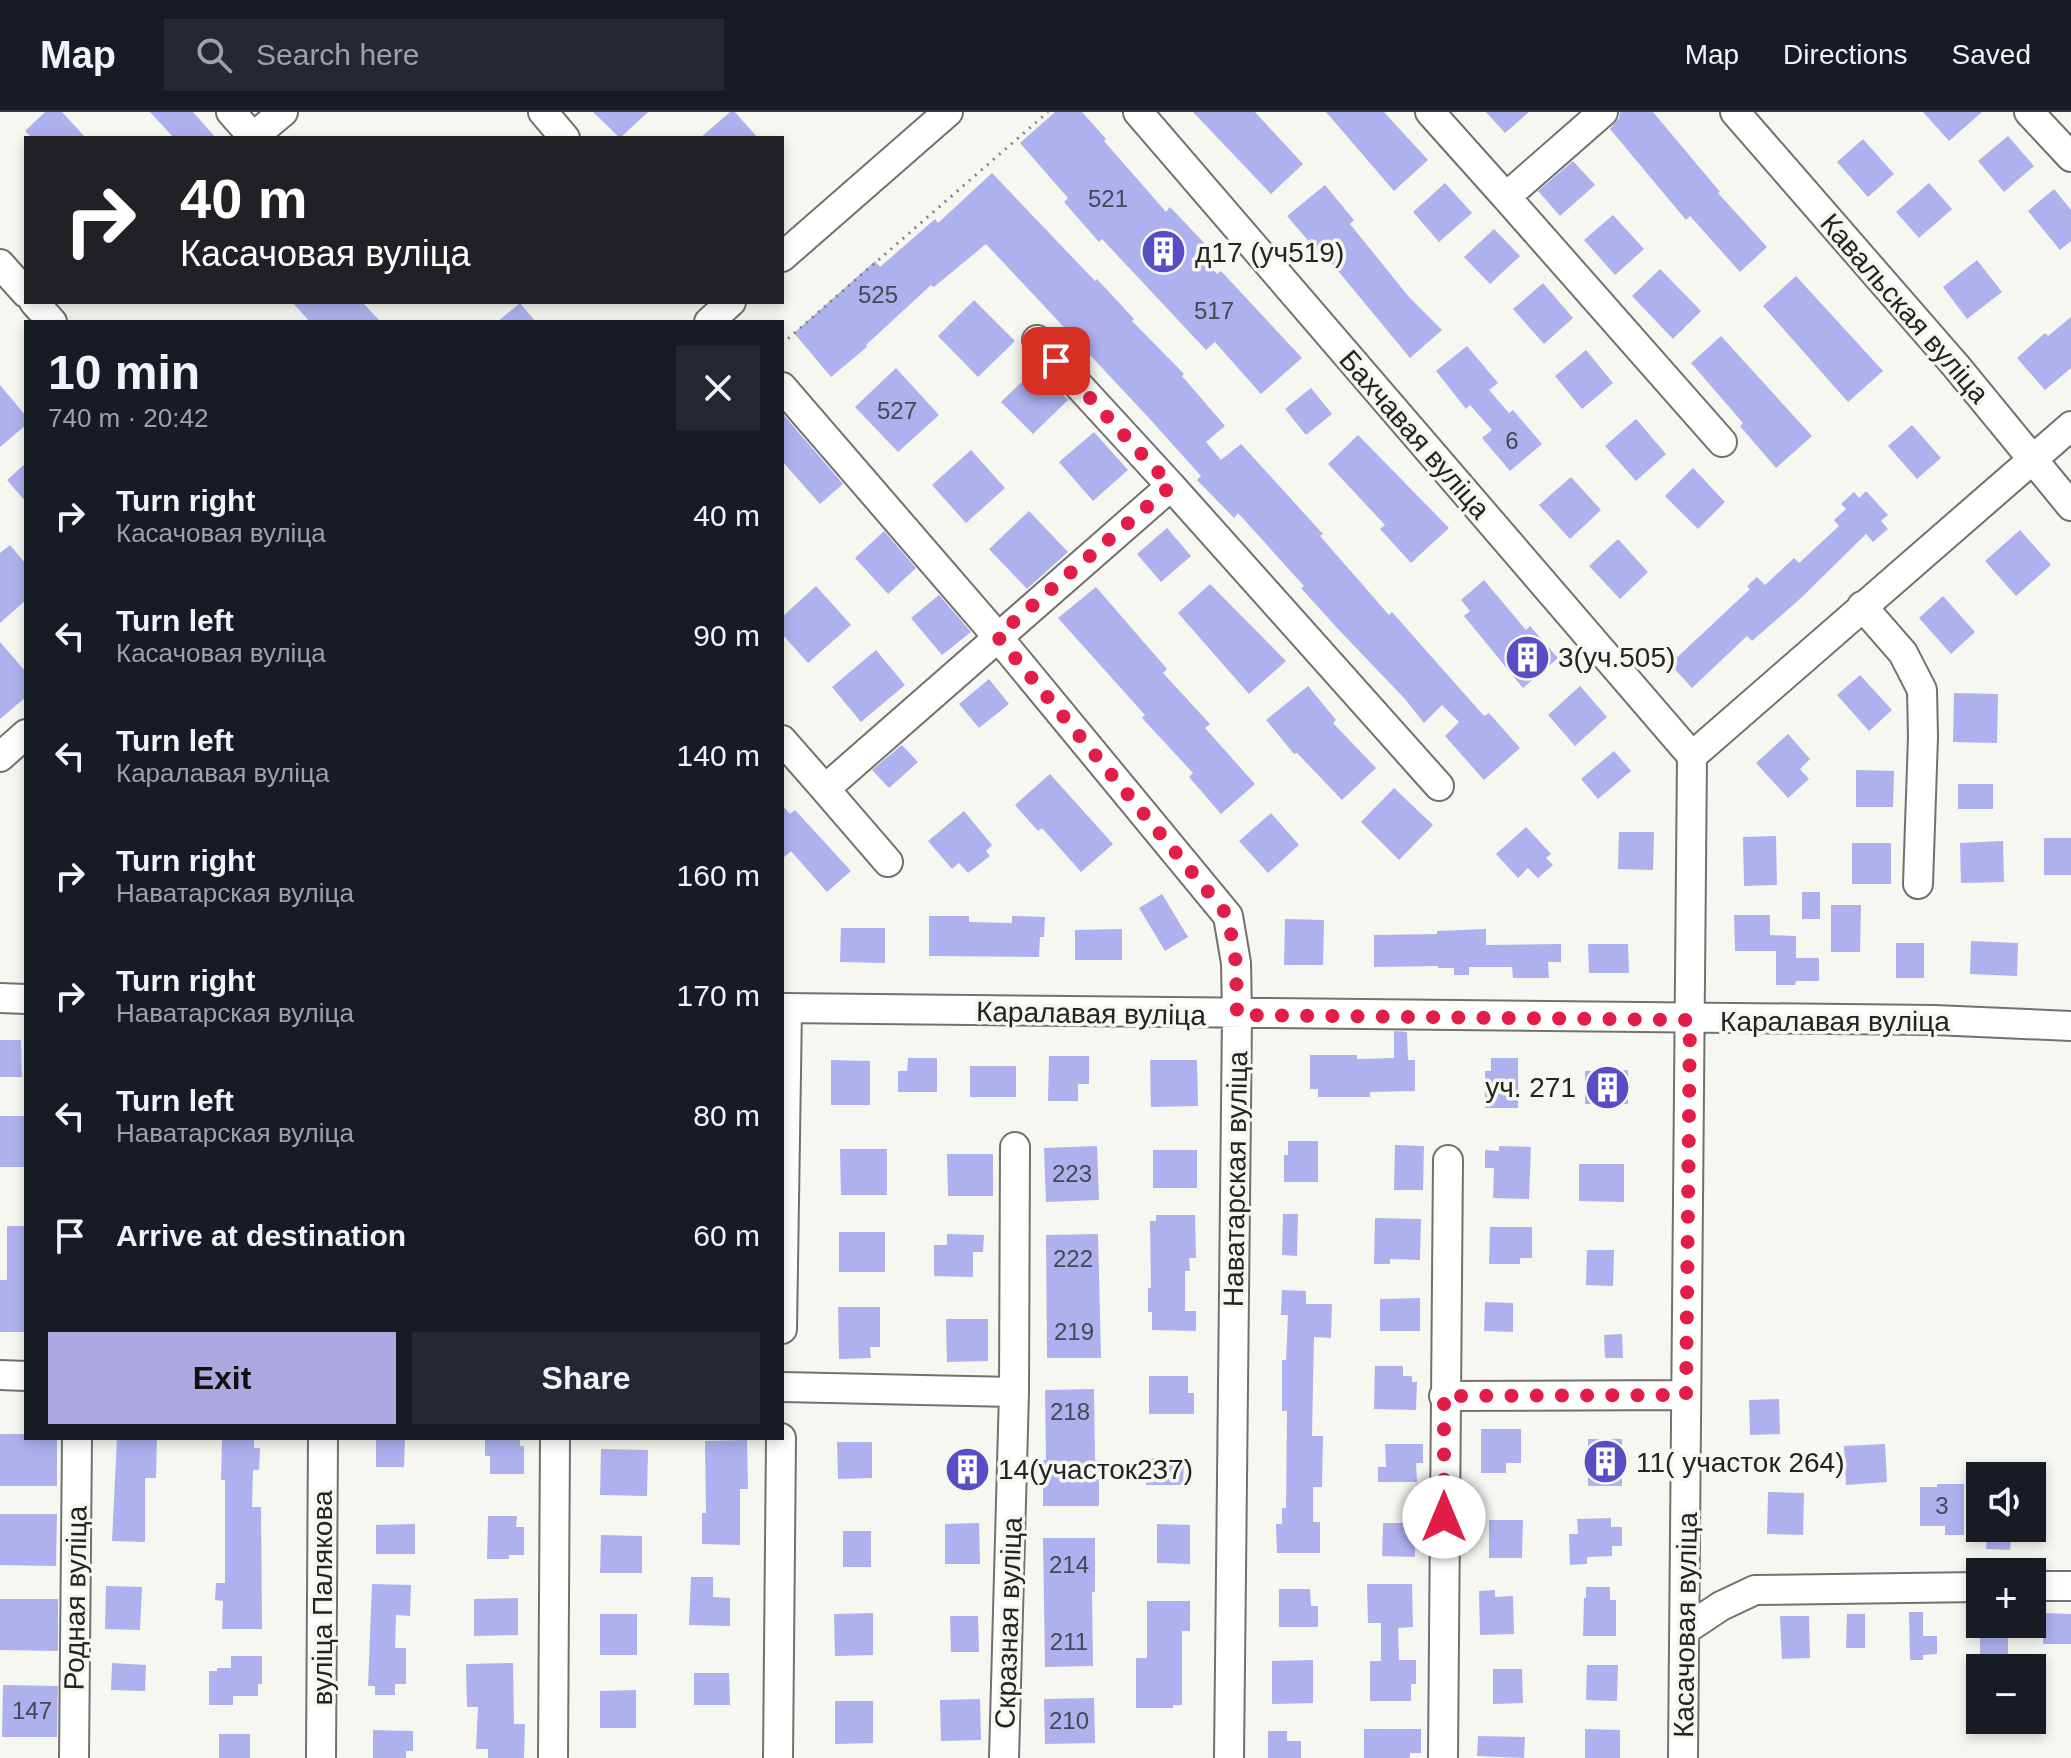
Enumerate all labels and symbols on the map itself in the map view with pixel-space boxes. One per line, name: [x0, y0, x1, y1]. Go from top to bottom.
house number: 521: [1088, 185, 1128, 212]
street label: Кавальская вуліца: [1814, 208, 1995, 409]
building icon: д17 (уч519): [1140, 228, 1188, 276]
place label: д17 (уч519): [1195, 237, 1344, 268]
house number: 525: [858, 281, 898, 308]
house number: 517: [1194, 297, 1234, 324]
pin: [1022, 327, 1090, 395]
street label: Бахчавая вуліца: [1333, 344, 1496, 525]
house number: 527: [877, 397, 917, 424]
house number: 6: [1505, 427, 1519, 454]
building icon: 3(уч.505): [1503, 633, 1551, 681]
place label: 3(уч.505): [1558, 642, 1675, 673]
street label: Каралавая вуліца: [976, 996, 1207, 1031]
street label: Каралавая вуліца: [1720, 1006, 1950, 1037]
street label: Наватарская вуліца: [1218, 1050, 1253, 1307]
building icon: уч. 271: [1583, 1063, 1631, 1111]
place label: уч. 271: [1485, 1072, 1576, 1103]
house number: 223: [1052, 1160, 1092, 1187]
house number: 222: [1053, 1245, 1093, 1272]
house number: 219: [1054, 1318, 1094, 1345]
house number: 218: [1050, 1398, 1090, 1425]
building icon: 11( участок 264): [1581, 1438, 1629, 1486]
building icon: 14(участок237): [943, 1445, 991, 1493]
place label: 11( участок 264): [1636, 1447, 1844, 1478]
place label: 14(участок237): [998, 1454, 1193, 1485]
position arrow: [1402, 1475, 1486, 1559]
street label: вуліца Палякова: [307, 1490, 338, 1706]
house number: 3: [1935, 1492, 1949, 1519]
street label: Родная вуліца: [58, 1505, 93, 1691]
street label: Касачовая вуліца: [1668, 1511, 1703, 1738]
street label: Скразная вуліца: [989, 1516, 1028, 1729]
house number: 214: [1049, 1551, 1089, 1578]
house number: 211: [1050, 1628, 1088, 1655]
house number: 147: [12, 1697, 52, 1724]
house number: 210: [1049, 1707, 1089, 1734]

